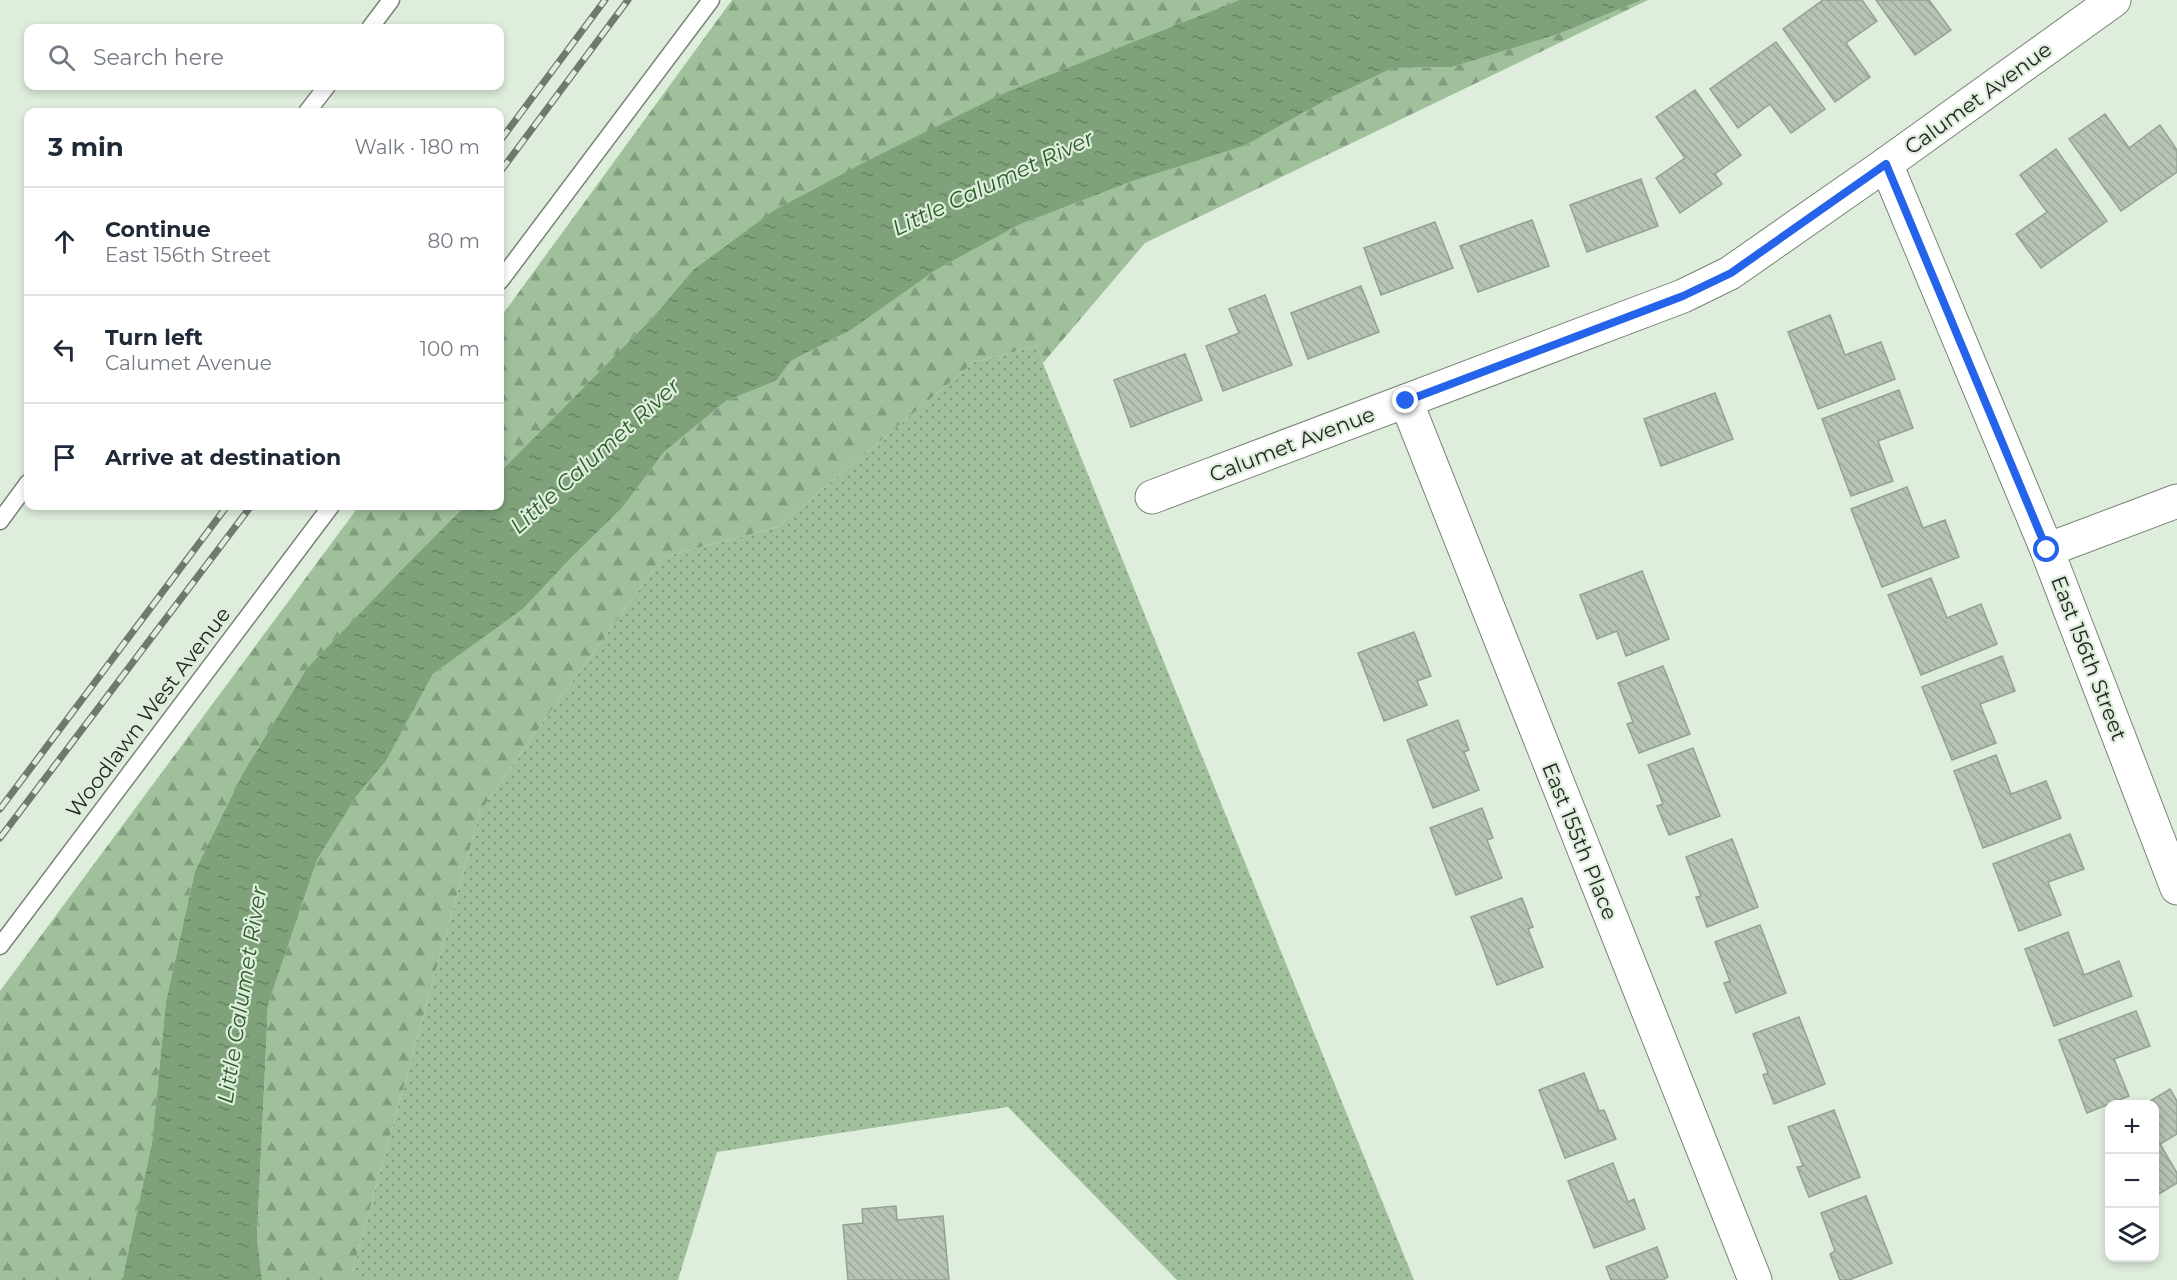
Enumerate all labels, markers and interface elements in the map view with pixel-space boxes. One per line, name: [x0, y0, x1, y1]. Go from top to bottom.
search box: [24, 24, 504, 90]
street label: Calumet Avenue: [1900, 36, 2056, 160]
icon: search: [45, 41, 78, 74]
text: Search here: [93, 44, 224, 71]
water label: Little Calumet River: [888, 124, 1099, 242]
text: 3 min: [48, 131, 124, 163]
text: Walk · 180 m: [355, 135, 480, 159]
text: Continue: [105, 216, 211, 243]
icon: ahead: [48, 225, 81, 258]
text: 80 m: [428, 229, 480, 253]
text: East 156th Street: [105, 243, 271, 267]
text: Turn left: [105, 324, 203, 351]
icon: left: [48, 333, 81, 366]
text: 100 m: [420, 337, 480, 361]
text: Calumet Avenue: [105, 351, 272, 375]
water label: Little Calumet River: [504, 372, 686, 539]
route end: [1392, 387, 1418, 413]
street label: Calumet Avenue: [1206, 401, 1378, 487]
icon: arrive: [48, 441, 81, 474]
text: Arrive at destination: [105, 444, 341, 471]
route start: [2033, 536, 2059, 562]
street label: East 156th Street: [2046, 572, 2132, 744]
street label: Woodlawn West Avenue: [61, 602, 235, 822]
street label: East 155th Place: [1537, 759, 1623, 923]
water label: Little Calumet River: [212, 883, 273, 1105]
map controls: [2105, 1100, 2159, 1262]
button: +: [2105, 1100, 2159, 1154]
button: −: [2105, 1154, 2159, 1208]
button: layers: [2105, 1208, 2159, 1262]

